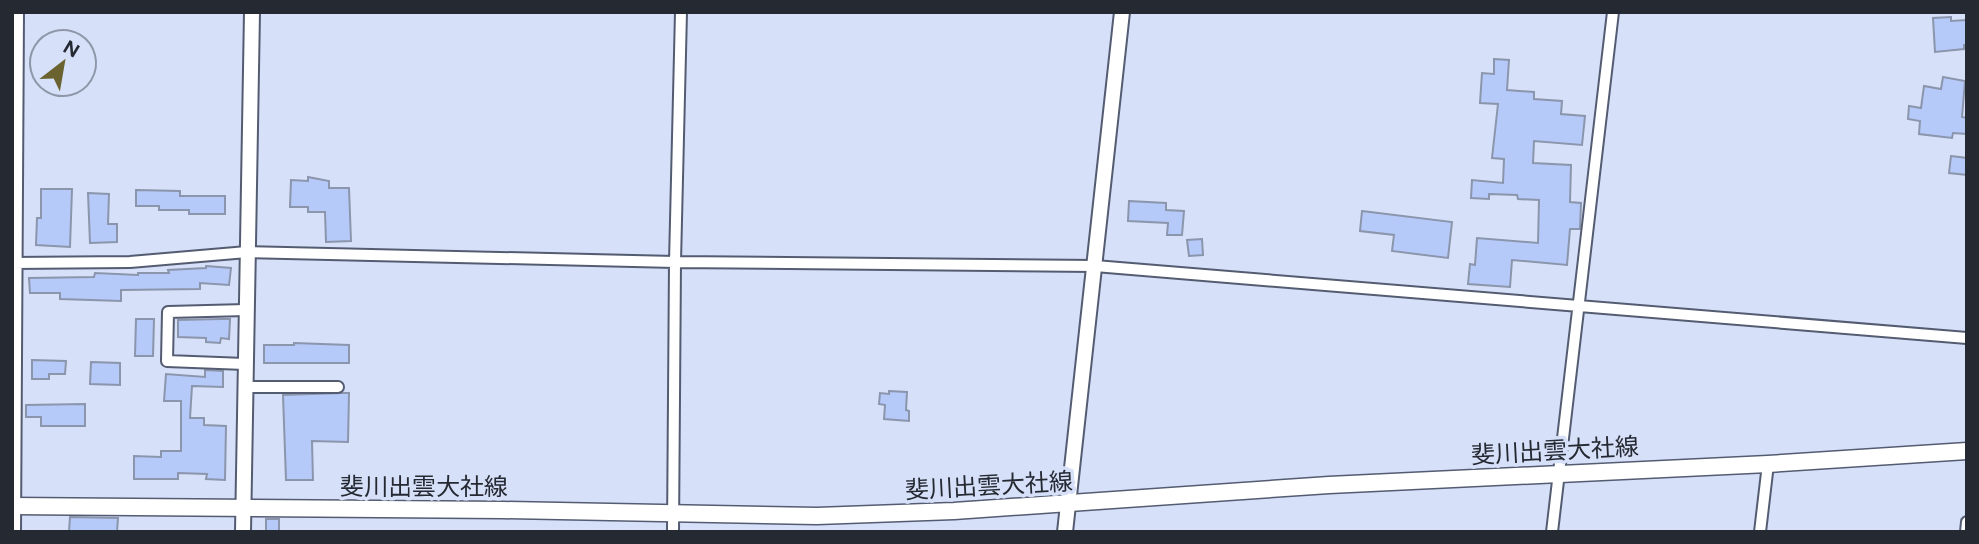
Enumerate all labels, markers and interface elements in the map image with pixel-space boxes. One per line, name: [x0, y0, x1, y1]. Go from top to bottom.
north arrow: [28, 28, 98, 98]
text: N: [59, 35, 84, 62]
street label: 斐川出雲大社線: [1470, 432, 1640, 469]
street label: 斐川出雲大社線: [904, 467, 1074, 504]
street label: 斐川出雲大社線: [340, 472, 508, 501]

